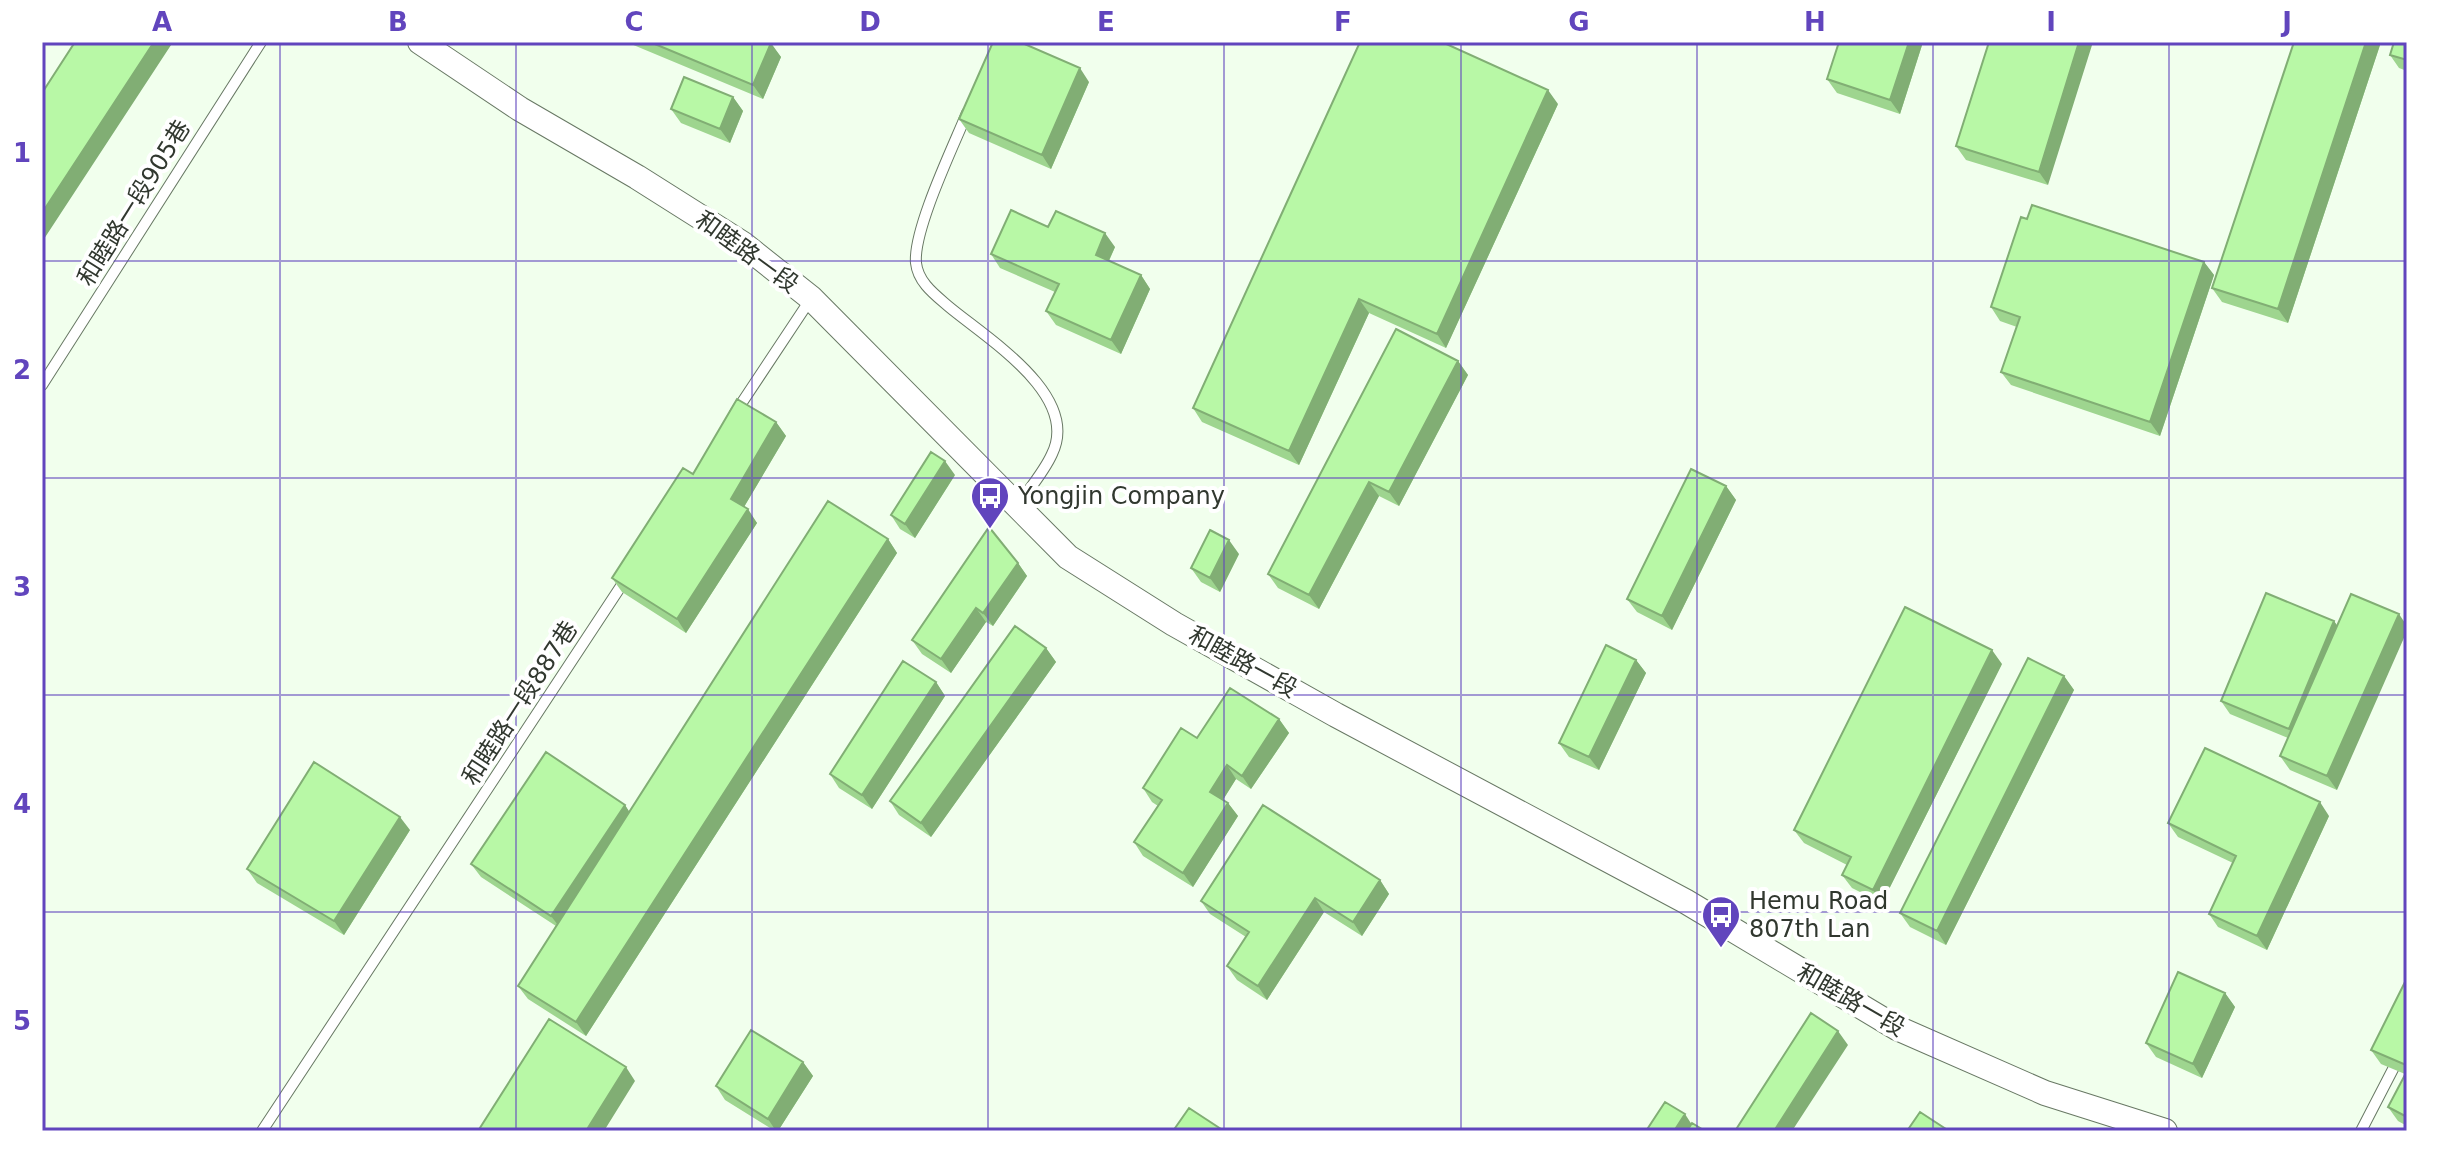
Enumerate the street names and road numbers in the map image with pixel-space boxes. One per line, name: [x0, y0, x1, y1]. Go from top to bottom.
street label: 和睦路一段905巷: [72, 115, 196, 291]
street label: 和睦路一段: [690, 205, 804, 299]
street label: 和睦路一段887巷: [457, 616, 583, 790]
street label: 和睦路一段: [1184, 621, 1302, 703]
street label: 和睦路一段: [1792, 958, 1910, 1042]

